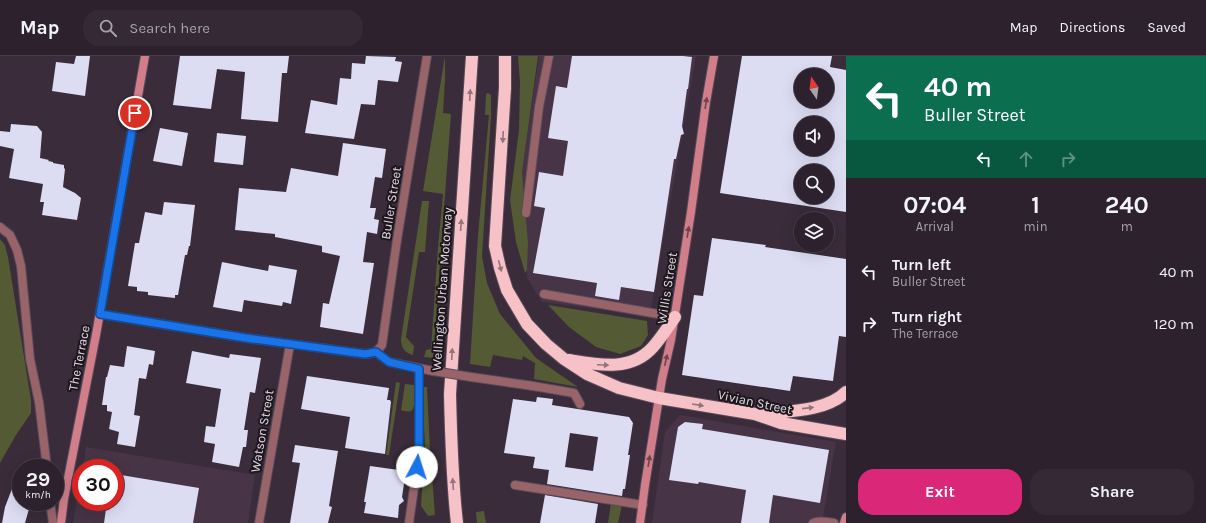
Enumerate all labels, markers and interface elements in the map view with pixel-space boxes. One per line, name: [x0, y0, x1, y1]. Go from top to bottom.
search box: [83, 10, 363, 46]
text: Map: [20, 17, 59, 39]
icon: search: [97, 17, 119, 39]
text: Search here: [129, 19, 210, 37]
text: Map: [1010, 19, 1038, 36]
text: Directions: [1060, 19, 1125, 36]
text: Saved: [1147, 19, 1186, 36]
north arrow: [794, 68, 834, 108]
map controls: [794, 68, 834, 252]
text: 40 m: [924, 70, 992, 103]
icon: left: [858, 72, 910, 124]
one-way arrow: [467, 88, 473, 101]
pin: [118, 96, 152, 130]
one-way arrow: [703, 97, 709, 109]
icon: arrive: [124, 102, 146, 124]
text: Buller Street: [924, 104, 1026, 126]
button: sound: [794, 116, 834, 156]
one-way arrow: [499, 131, 506, 143]
icon: left: [973, 148, 995, 170]
icon: ahead: [1015, 148, 1037, 170]
icon: right: [1057, 148, 1079, 170]
button: search: [794, 164, 834, 204]
street label: Buller Street: [378, 165, 404, 240]
text: 07:04: [903, 191, 966, 219]
text: 1: [1031, 191, 1040, 219]
text: 240: [1105, 191, 1149, 219]
street label: Wellington Urban Motorway: [429, 207, 455, 371]
button: layers: [794, 212, 834, 252]
one-way arrow: [457, 219, 464, 231]
text: Arrival: [916, 219, 954, 234]
text: min: [1024, 219, 1047, 234]
text: m: [1121, 219, 1133, 234]
one-way arrow: [685, 226, 691, 238]
street label: Willis Street: [654, 251, 680, 325]
text: Turn left: [892, 256, 951, 274]
one-way arrow: [497, 260, 503, 272]
icon: left: [858, 261, 880, 283]
text: 40 m: [1159, 263, 1194, 281]
text: Buller Street: [892, 274, 965, 289]
text: Turn right: [892, 308, 962, 326]
icon: right: [858, 313, 880, 335]
text: 120 m: [1154, 315, 1194, 333]
street label: The Terrace: [65, 324, 93, 392]
text: The Terrace: [892, 326, 958, 341]
one-way arrow: [448, 348, 455, 360]
one-way arrow: [664, 354, 670, 366]
one-way arrow: [597, 361, 609, 368]
street label: Vivian Street: [717, 387, 794, 417]
street label: Watson Street: [247, 388, 277, 474]
one-way arrow: [691, 402, 704, 408]
one-way arrow: [802, 405, 814, 412]
position arrow: [396, 446, 438, 488]
one-way arrow: [646, 455, 652, 467]
speed limit sign: 30: [72, 459, 124, 511]
text: 29: [26, 468, 50, 491]
button: Exit: [858, 469, 1022, 515]
button: Share: [1030, 469, 1194, 515]
one-way arrow: [450, 478, 457, 490]
text: km/h: [25, 489, 51, 501]

